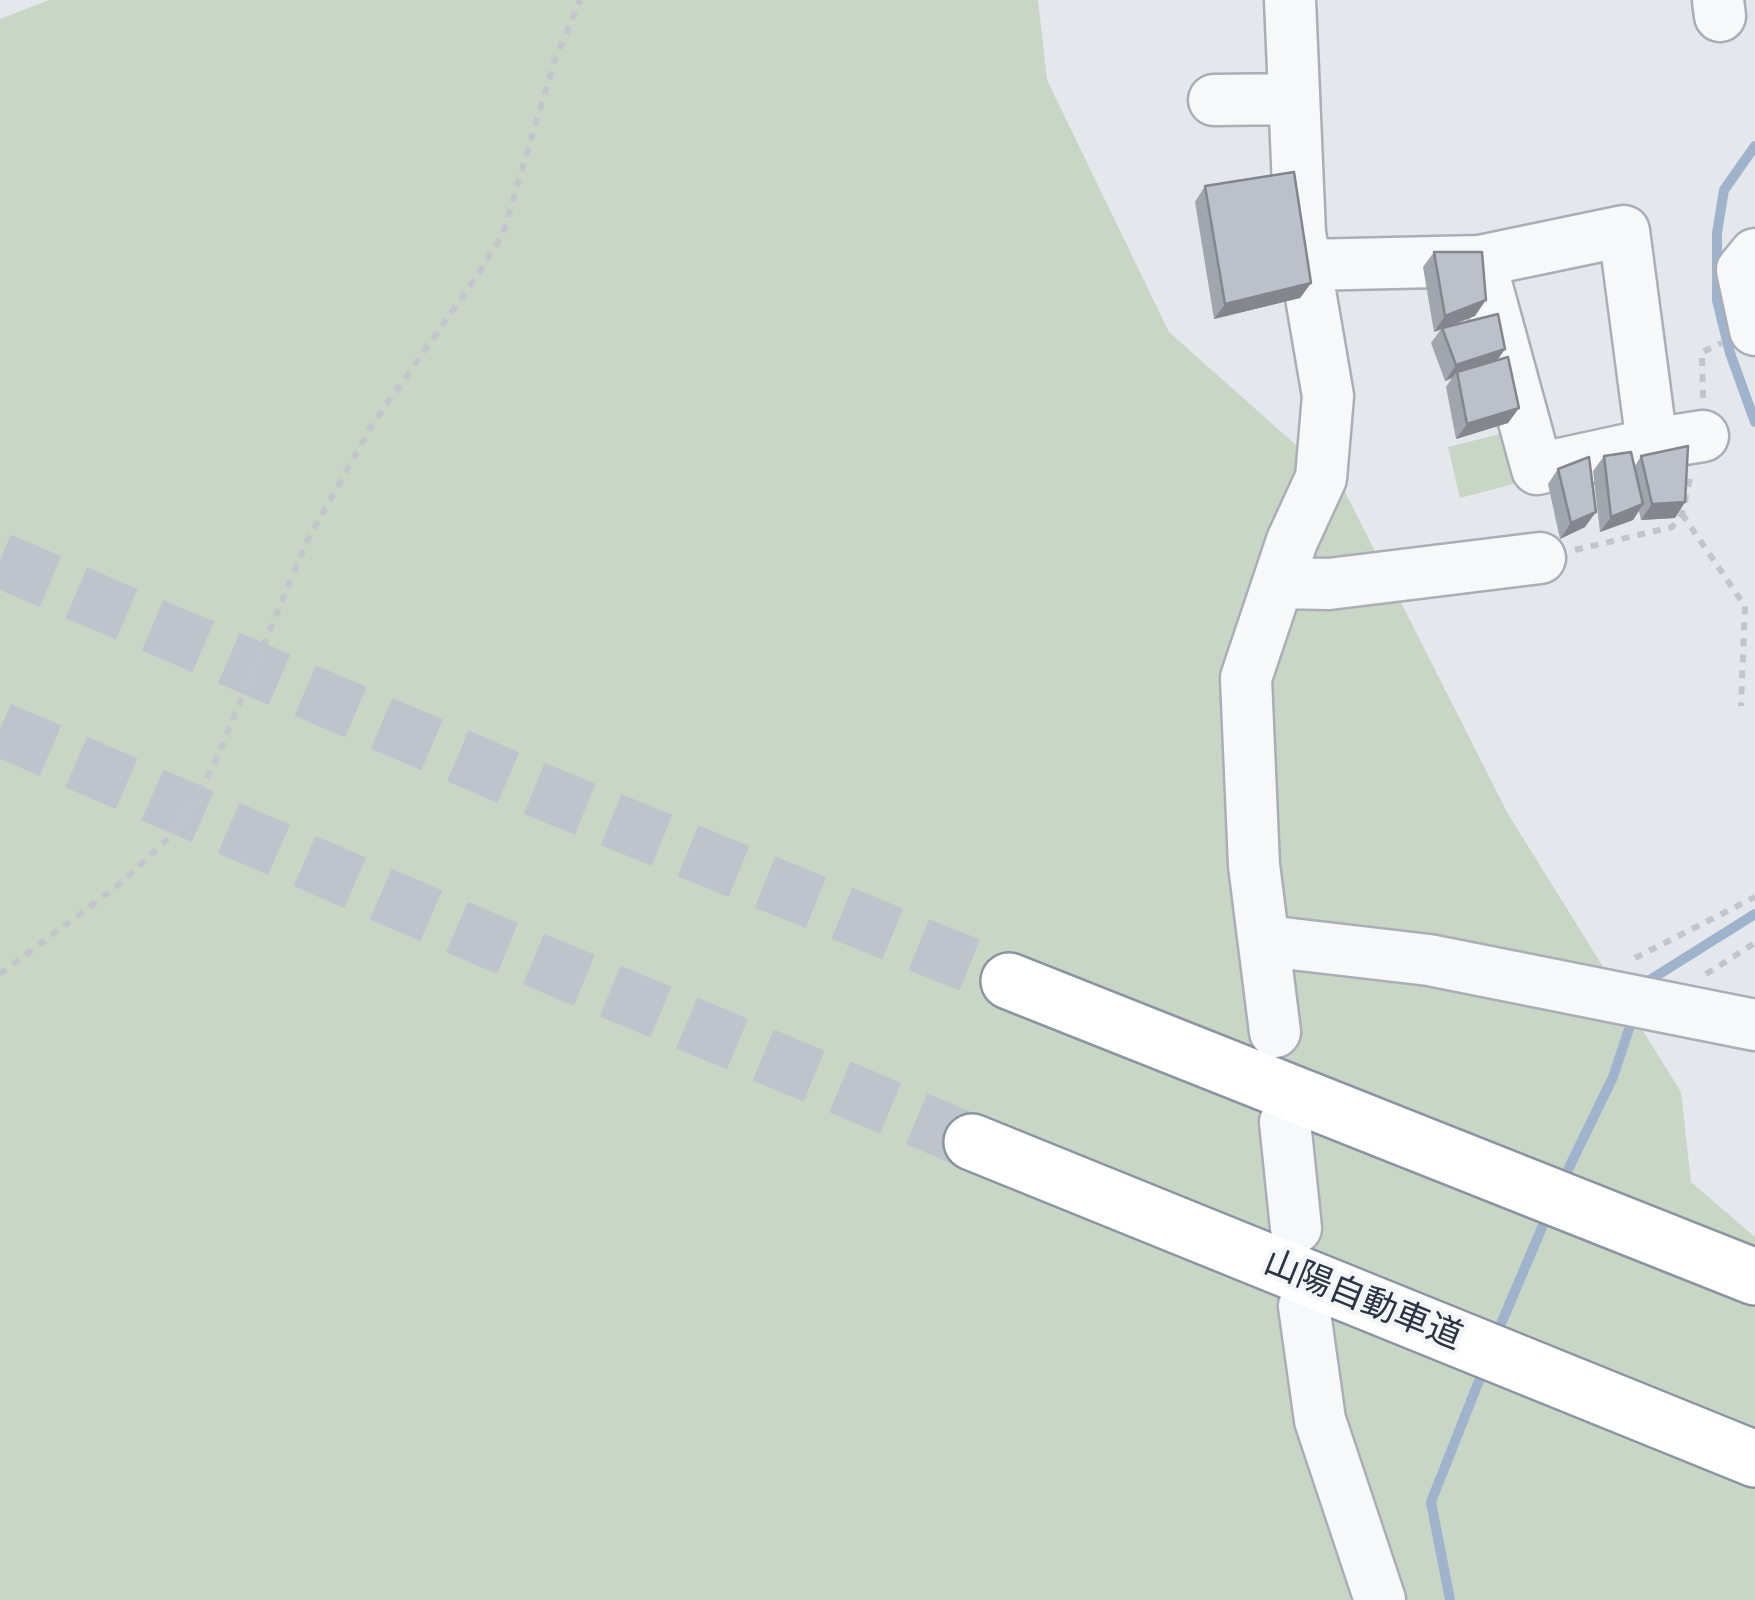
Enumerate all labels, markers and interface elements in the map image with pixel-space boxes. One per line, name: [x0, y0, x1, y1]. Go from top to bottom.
street label: 山陽自動車道: [1258, 1241, 1468, 1359]

